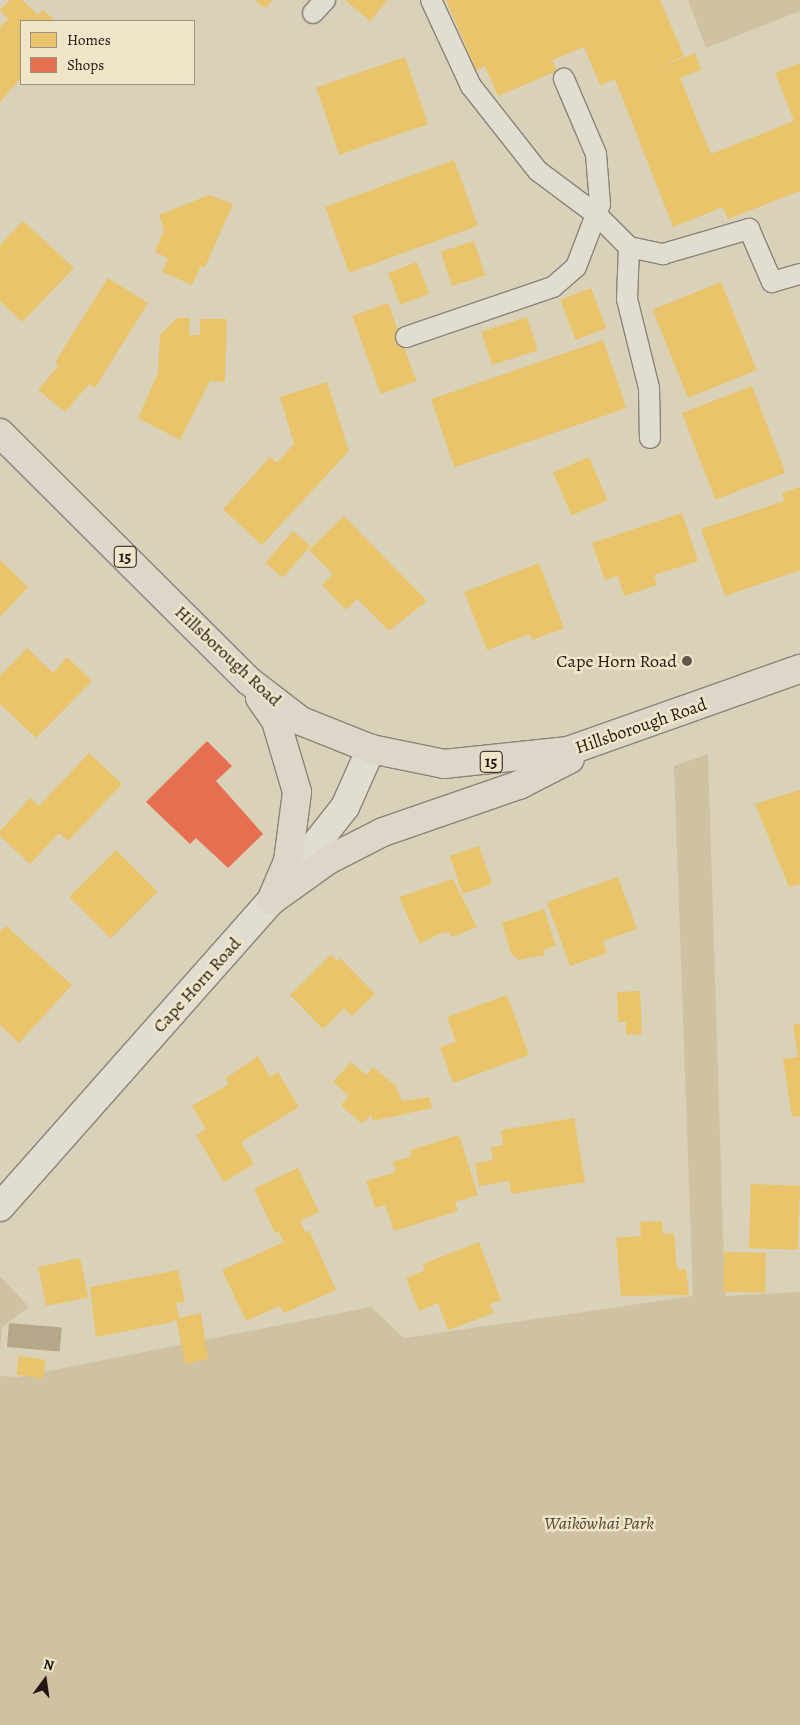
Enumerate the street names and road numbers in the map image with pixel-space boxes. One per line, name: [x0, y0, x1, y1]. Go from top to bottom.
road number: 15: [112, 544, 138, 570]
street label: Hillsborough Road: [170, 601, 286, 711]
street label: Hillsborough Road: [572, 693, 710, 759]
road number: 15: [478, 749, 504, 776]
street label: Cape Horn Road: [149, 933, 245, 1037]

